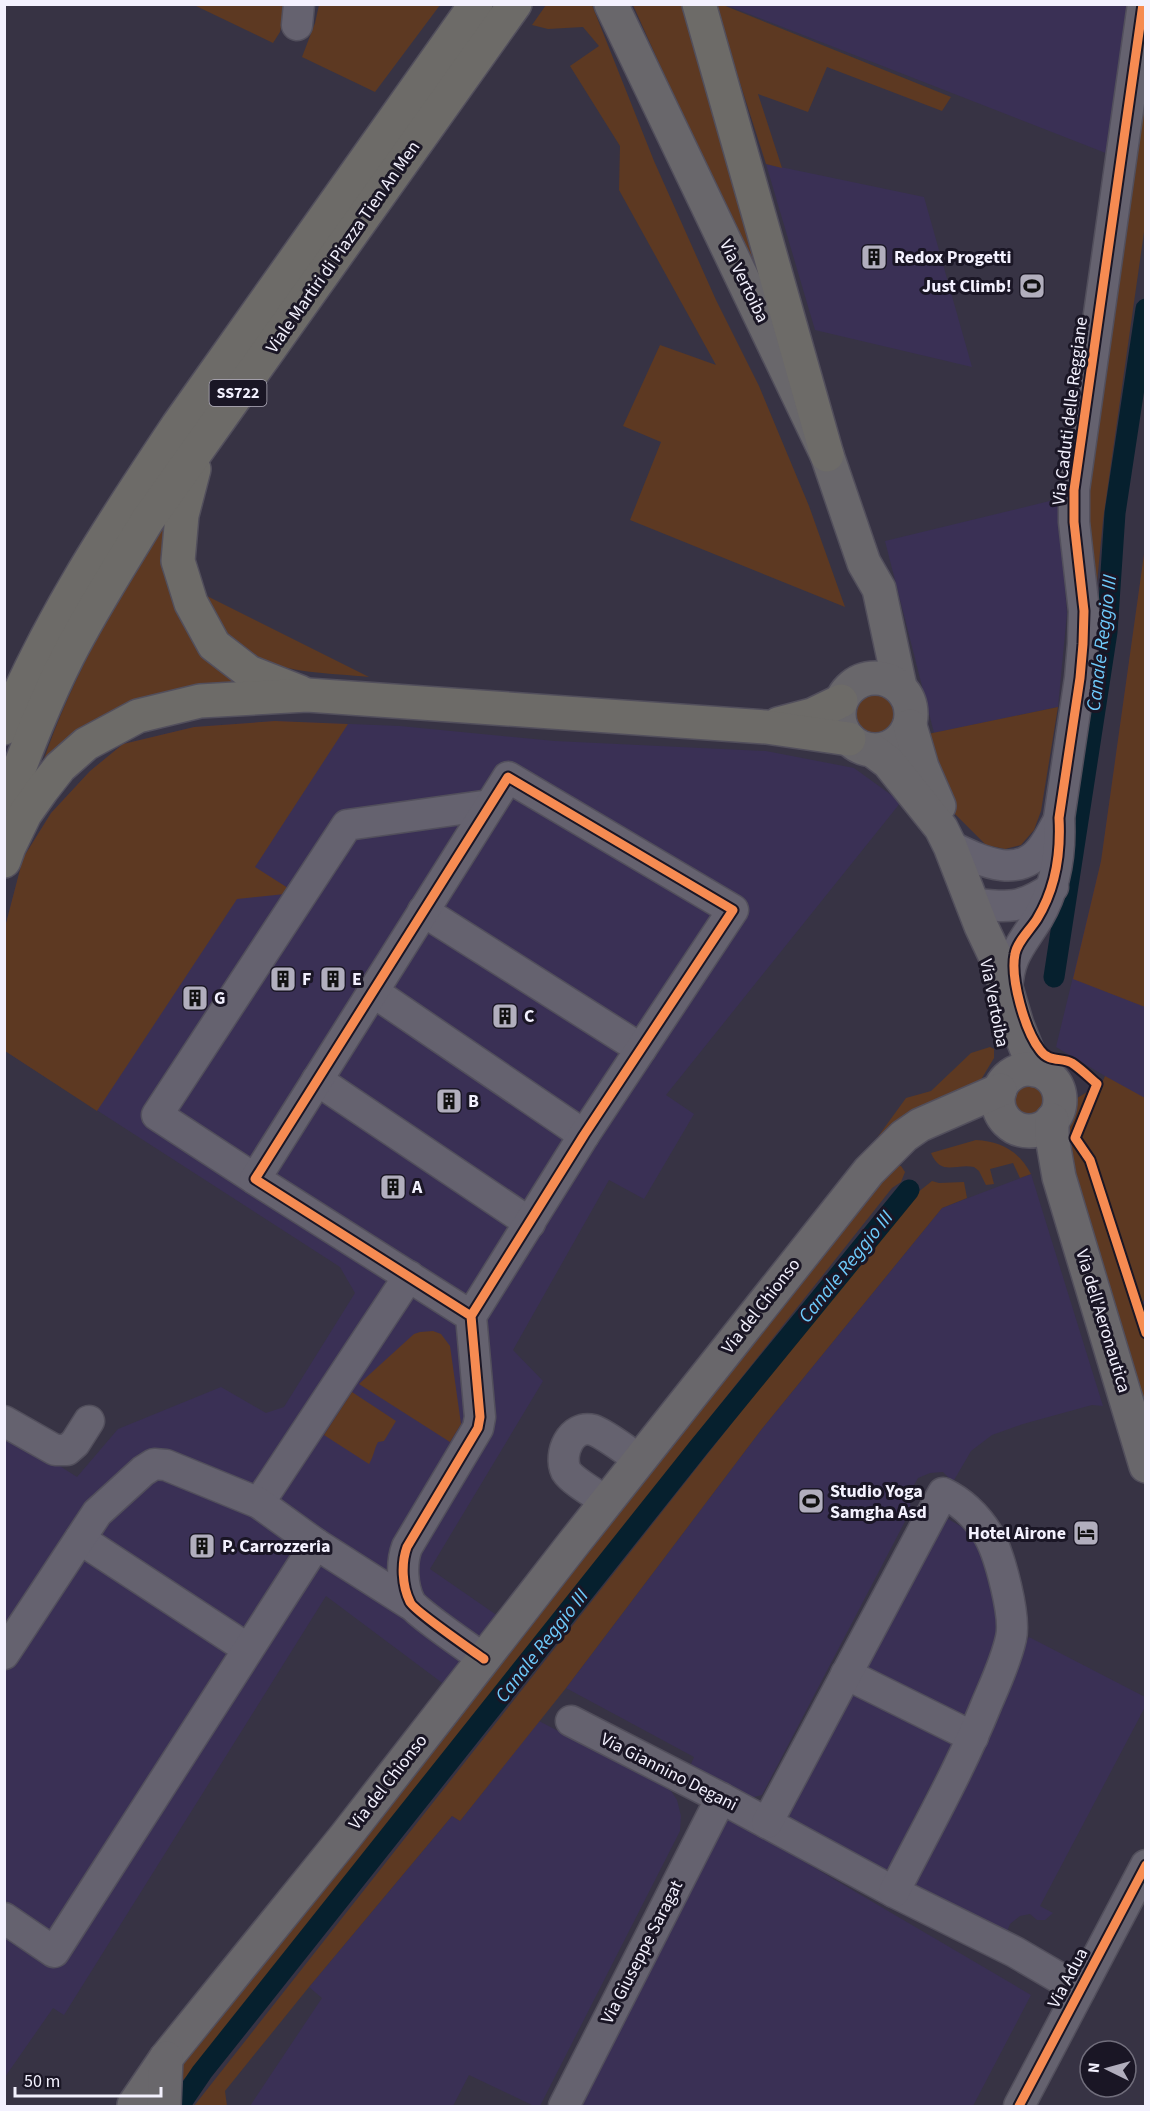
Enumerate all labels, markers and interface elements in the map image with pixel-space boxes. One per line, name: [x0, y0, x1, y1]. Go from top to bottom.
street label: Viale Martiri di Piazza Tien An Men: [260, 136, 426, 358]
street label: Via Vertoiba: [713, 235, 775, 327]
building icon: Redox Progetti: [859, 242, 889, 272]
place label: Redox Progetti: [894, 245, 1011, 270]
sports icon: Just Climb!: [1017, 271, 1047, 301]
place label: Just Climb!: [922, 274, 1012, 299]
street label: Via Caduti delle Reggiane: [1046, 315, 1094, 507]
road number: SS722: [210, 380, 266, 406]
water label: Canale Reggio III: [1080, 573, 1124, 713]
street label: Via Vertoiba: [973, 957, 1015, 1049]
building icon: F: [268, 964, 298, 994]
building icon: E: [318, 964, 348, 994]
place label: F: [302, 967, 311, 992]
place label: E: [352, 967, 362, 992]
building icon: G: [180, 983, 210, 1013]
place label: G: [214, 986, 225, 1011]
building icon: C: [490, 1001, 520, 1031]
place label: C: [524, 1004, 535, 1029]
building icon: B: [434, 1086, 464, 1116]
place label: B: [468, 1089, 479, 1114]
building icon: A: [378, 1172, 408, 1202]
place label: A: [411, 1175, 423, 1200]
water label: Canale Reggio III: [792, 1205, 900, 1329]
street label: Via dell'Aeronautica: [1069, 1246, 1137, 1396]
street label: Via del Chionso: [716, 1253, 806, 1359]
place label: Studio Yoga Samgha Asd: [830, 1479, 927, 1525]
sports icon: Studio Yoga Samgha Asd: [796, 1486, 826, 1516]
hotel icon: Hotel Airone: [1071, 1518, 1101, 1548]
place label: Hotel Airone: [968, 1521, 1066, 1546]
building icon: P. Carrozzeria: [187, 1531, 217, 1561]
place label: P. Carrozzeria: [222, 1534, 331, 1559]
water label: Canale Reggio III: [489, 1583, 595, 1709]
street label: Via Giannino Degani: [596, 1727, 742, 1817]
street label: Via del Chionso: [343, 1729, 433, 1835]
street label: Via Giuseppe Saragat: [595, 1876, 689, 2028]
street label: Via Adua: [1042, 1943, 1094, 2013]
north arrow: [1078, 2039, 1138, 2099]
scale bar: [15, 2060, 160, 2098]
text: N: [1083, 2062, 1105, 2074]
text: 50 m: [24, 2069, 60, 2094]

